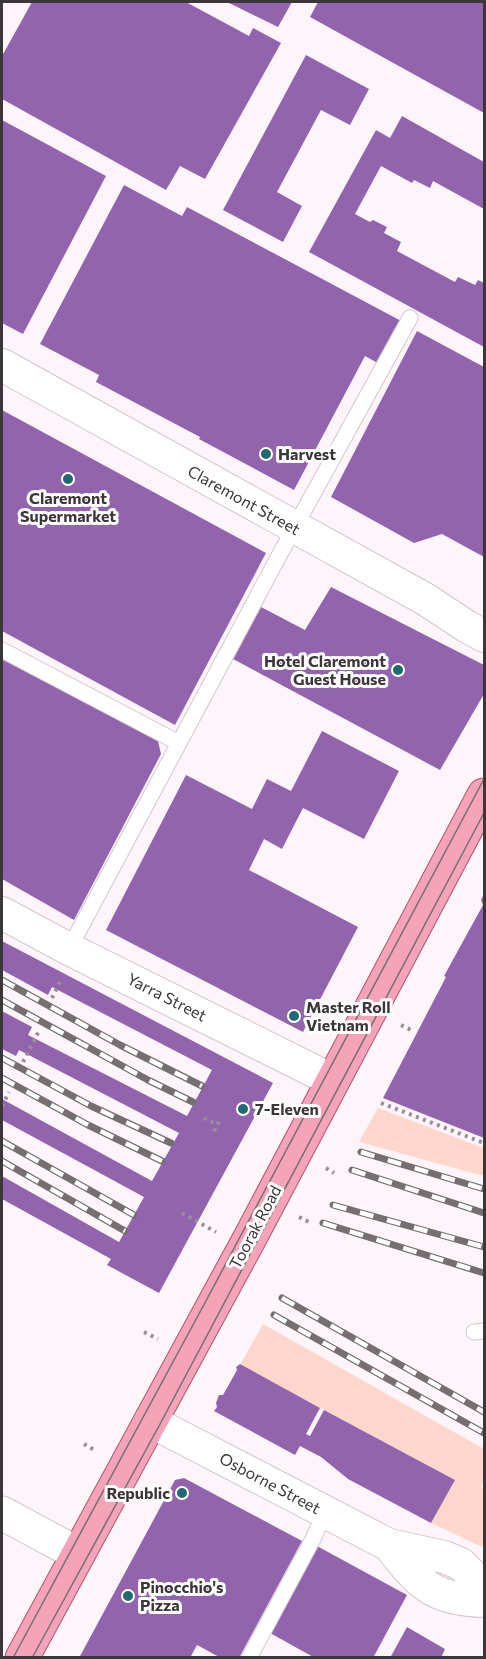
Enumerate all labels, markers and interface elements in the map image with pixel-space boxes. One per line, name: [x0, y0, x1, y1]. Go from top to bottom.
place label: Harvest: [278, 444, 336, 463]
marker: Harvest: [259, 447, 273, 461]
street label: Claremont Street: [185, 461, 304, 539]
marker: Claremont Supermarket: [61, 472, 75, 486]
place label: Claremont Supermarket: [20, 488, 116, 525]
place label: Hotel Claremont Guest House: [264, 651, 386, 688]
marker: Hotel Claremont Guest House: [391, 663, 405, 677]
street label: Yarra Street: [124, 968, 210, 1025]
place label: Master Roll Vietnam: [306, 997, 391, 1034]
marker: Master Roll Vietnam: [287, 1009, 301, 1023]
place label: 7-Eleven: [255, 1099, 319, 1118]
marker: 7-Eleven: [236, 1102, 250, 1116]
street label: Toorak Road: [225, 1182, 285, 1272]
street label: Osborne Street: [216, 1448, 324, 1517]
place label: Republic: [106, 1483, 170, 1502]
marker: Republic: [175, 1486, 189, 1500]
place label: Pinocchio's Pizza: [140, 1577, 224, 1614]
marker: Pinocchio's Pizza: [121, 1589, 135, 1603]

